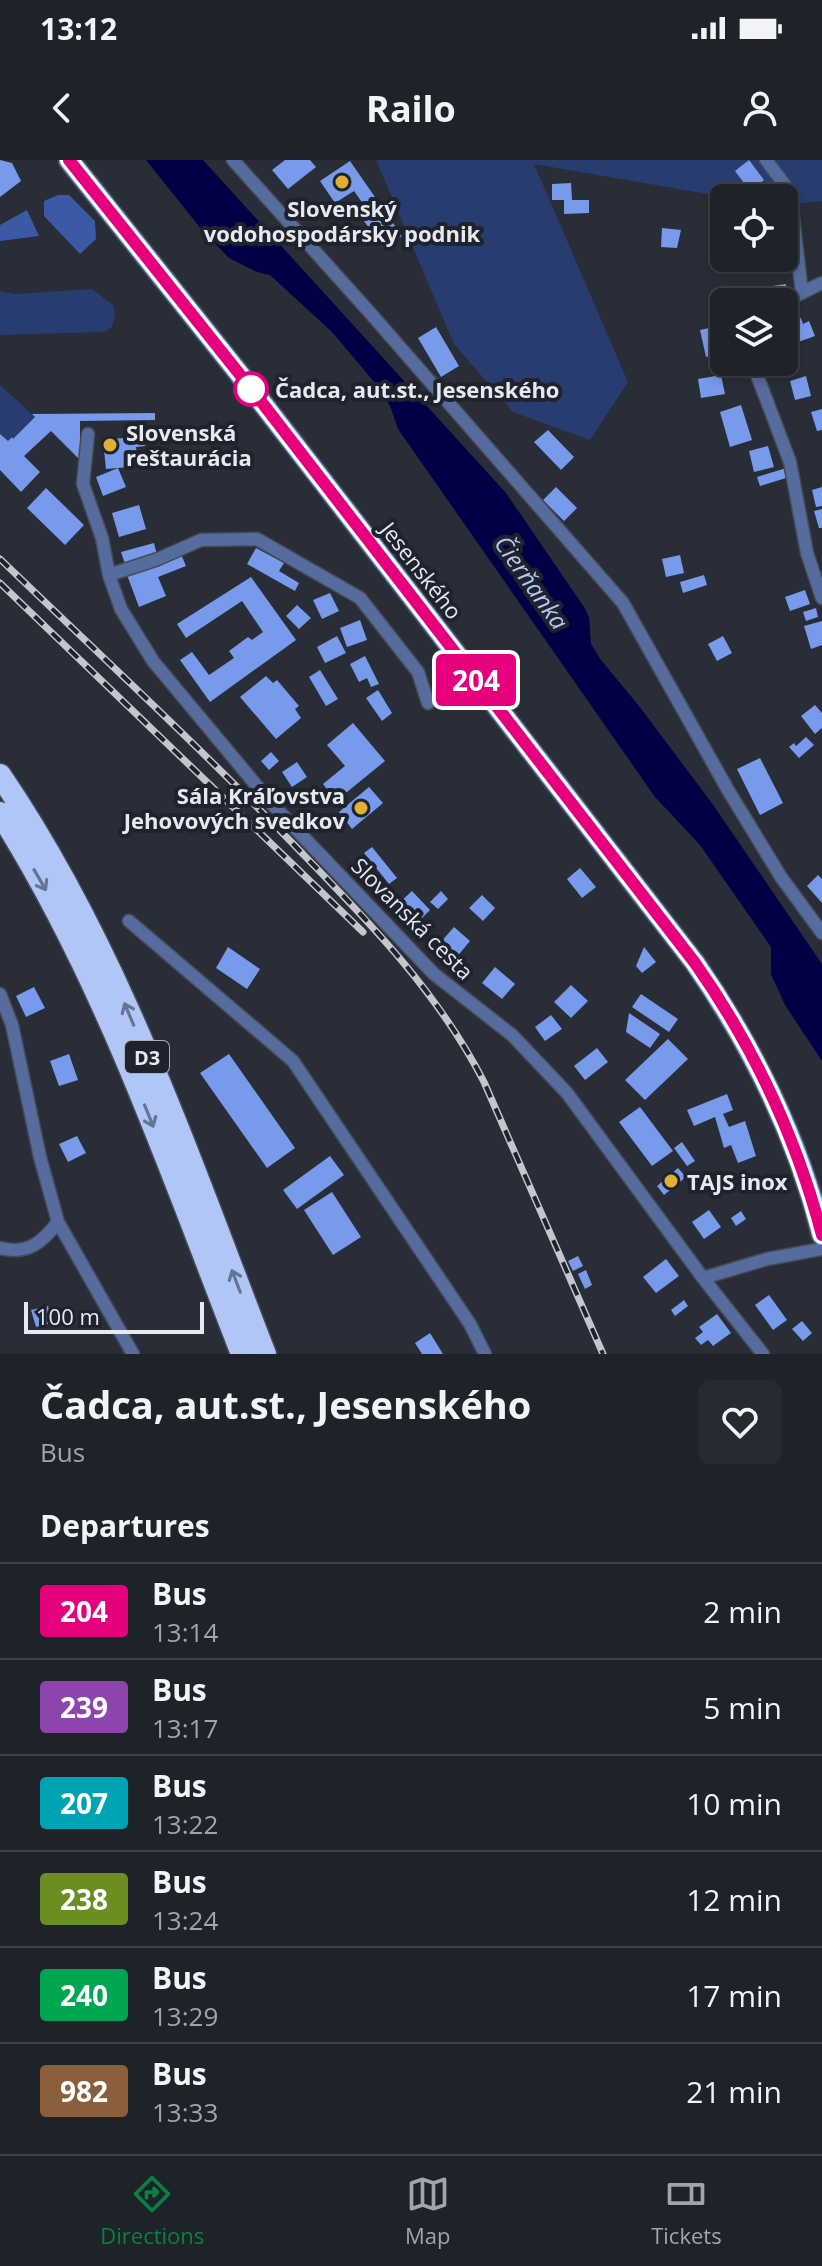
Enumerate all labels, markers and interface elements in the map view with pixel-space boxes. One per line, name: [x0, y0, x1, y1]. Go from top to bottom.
text: 13:12: [40, 8, 117, 49]
text: Railo: [366, 84, 456, 133]
icon: back: [40, 86, 84, 130]
icon: person: [738, 86, 782, 130]
marker: Slovenský vodohospodársky podnik: [333, 173, 351, 191]
map controls: [710, 184, 798, 376]
button: locate: [710, 184, 798, 272]
place label: Slovenský vodohospodársky podnik: [204, 193, 481, 248]
button: layers: [710, 288, 798, 376]
marker: Čadca, aut.st., Jesenského: [234, 372, 268, 406]
place label: Čadca, aut.st., Jesenského: [275, 374, 559, 404]
place label: Slovenská reštaurácia: [126, 417, 252, 472]
marker: Slovenská reštaurácia: [101, 436, 119, 454]
street label: Jesenského: [373, 514, 469, 625]
water label: Čierňanka: [487, 528, 577, 636]
line badge: 204: [430, 654, 522, 706]
text: 204: [452, 661, 500, 699]
place label: Sála Kráľovstva Jehovových svedkov: [122, 780, 345, 835]
marker: Sála Kráľovstva Jehovových svedkov: [352, 799, 370, 817]
street label: Slovanská cesta: [345, 850, 481, 986]
one-way arrow: [32, 868, 48, 891]
one-way arrow: [121, 1002, 136, 1027]
road number: D3: [125, 1041, 169, 1073]
one-way arrow: [143, 1103, 157, 1128]
place label: TAJS inox: [687, 1166, 788, 1196]
marker: TAJS inox: [662, 1172, 680, 1190]
one-way arrow: [228, 1269, 242, 1294]
scale bar: [24, 1298, 204, 1334]
text: 100 m: [36, 1301, 100, 1331]
text: Čadca, aut.st., Jesenského: [40, 1378, 531, 1430]
button: heart: [698, 1380, 782, 1464]
text: Bus: [40, 1434, 85, 1470]
text: Departures: [40, 1505, 210, 1546]
text: Bus: [152, 1573, 207, 1614]
text: 2 min: [703, 1591, 782, 1632]
text: 204: [60, 1592, 108, 1630]
text: 13:14: [152, 1614, 218, 1650]
text: Bus: [152, 1669, 207, 1710]
text: 5 min: [703, 1687, 782, 1728]
text: 239: [60, 1688, 108, 1726]
text: 13:17: [152, 1710, 218, 1746]
text: Bus: [152, 1765, 207, 1806]
text: 10 min: [686, 1783, 782, 1824]
text: 207: [60, 1784, 108, 1822]
text: 13:22: [152, 1806, 218, 1842]
text: Bus: [152, 1861, 207, 1902]
text: 12 min: [686, 1879, 782, 1920]
text: 238: [60, 1880, 108, 1918]
text: 13:24: [152, 1902, 218, 1938]
text: Bus: [152, 1957, 207, 1998]
text: 17 min: [686, 1975, 782, 2016]
text: 240: [60, 1976, 108, 2014]
text: 13:29: [152, 1998, 218, 2034]
text: Bus: [152, 2053, 207, 2094]
text: 21 min: [686, 2071, 782, 2112]
text: 982: [60, 2072, 108, 2110]
text: 13:33: [152, 2094, 218, 2130]
tab: Directions: [100, 2172, 204, 2250]
tab: Map: [405, 2172, 451, 2250]
tab: Tickets: [651, 2172, 722, 2250]

